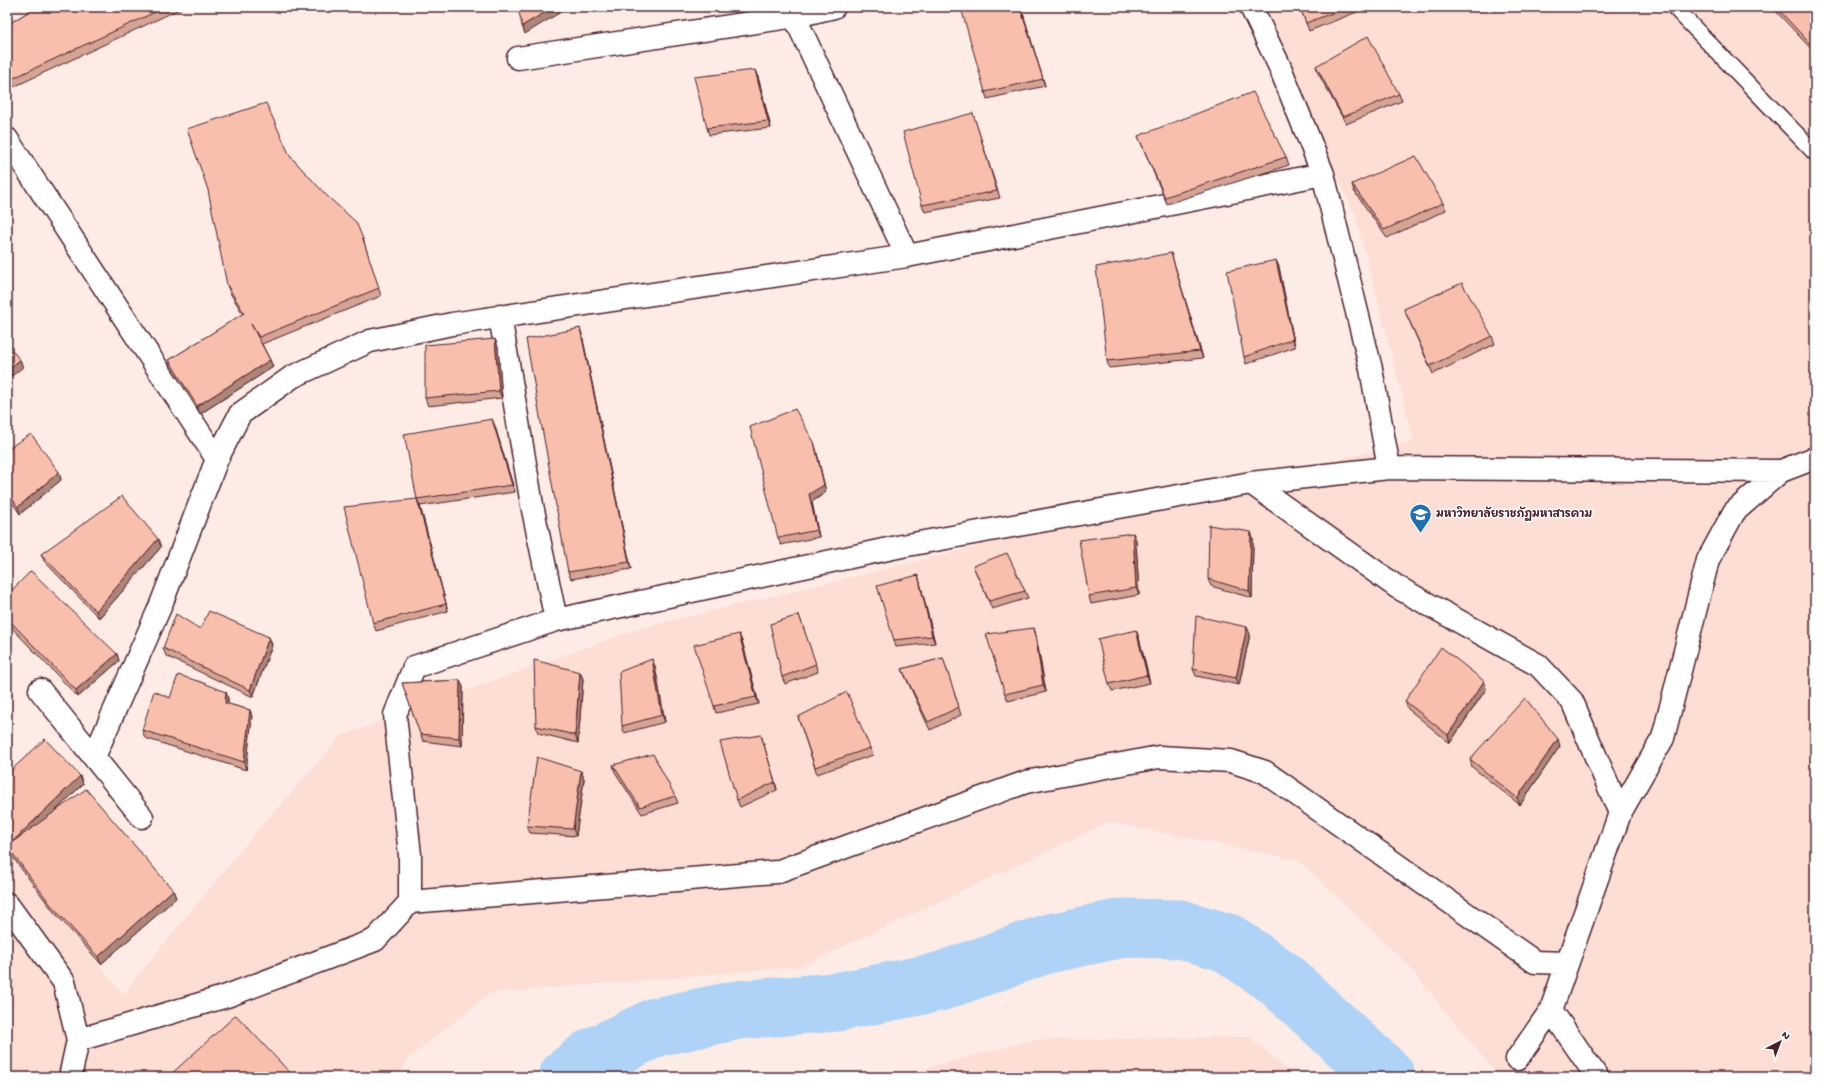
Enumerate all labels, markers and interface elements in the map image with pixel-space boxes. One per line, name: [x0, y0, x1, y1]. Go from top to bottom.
school or university icon: มหาวิทยาลัยราชภัฏมหาสารคาม: [1407, 502, 1433, 535]
place label: มหาวิทยาลัยราชภัฏมหาสารคาม: [1436, 506, 1592, 521]
north arrow: [1760, 1022, 1800, 1062]
text: N: [1779, 1029, 1792, 1043]

